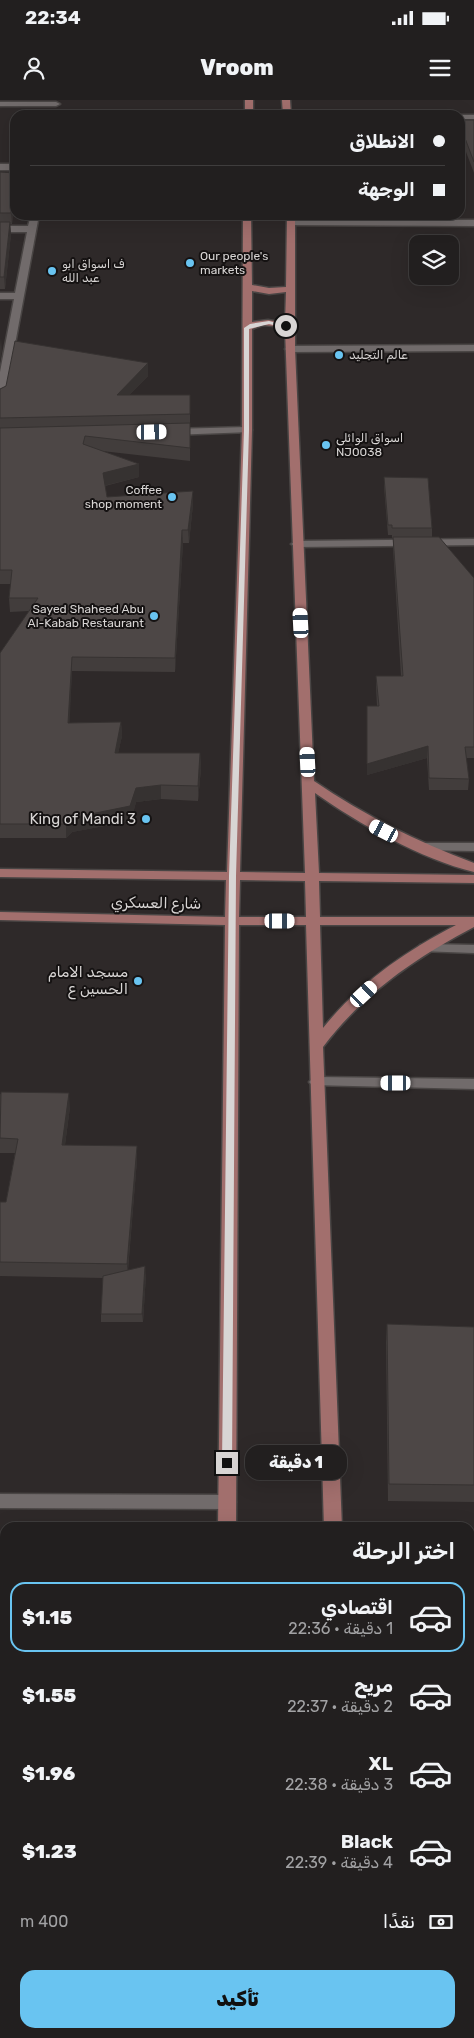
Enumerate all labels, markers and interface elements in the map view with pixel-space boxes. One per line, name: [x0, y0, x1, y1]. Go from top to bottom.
text: 22:34: [25, 6, 81, 29]
icon: person: [20, 54, 48, 82]
text: Vroom: [200, 54, 274, 81]
icon: menu: [426, 54, 454, 82]
text: الانطلاق: [349, 130, 415, 153]
text: الوجهة: [358, 178, 415, 201]
map controls: [409, 235, 459, 285]
button: layers: [409, 235, 459, 285]
place label: Our people's markets: [200, 249, 268, 277]
place label: ف اسواق ابو عبد الله: [62, 257, 124, 285]
marker: Our people's markets: [184, 257, 196, 269]
marker: ف اسواق ابو عبد الله: [46, 265, 58, 277]
route start: [275, 315, 297, 337]
place label: عالم التجليد: [349, 348, 408, 363]
marker: عالم التجليد: [333, 349, 345, 361]
car: [136, 424, 167, 440]
place label: اسواق الوائلی NJ0038: [336, 431, 403, 459]
marker: اسواق الوائلی NJ0038: [320, 439, 332, 451]
place label: Coffee shop moment: [85, 483, 162, 511]
marker: Coffee shop moment: [166, 491, 178, 503]
place label: Sayed Shaheed Abu Al-Kabab Restaurant: [28, 602, 144, 630]
car: [292, 608, 309, 638]
marker: Sayed Shaheed Abu Al-Kabab Restaurant: [148, 610, 160, 622]
car: [299, 747, 316, 777]
place label: King of Mandi 3: [29, 810, 136, 828]
marker: King of Mandi 3: [140, 813, 152, 825]
car: [367, 818, 400, 844]
street label: شارع العسكري: [111, 893, 201, 915]
car: [265, 914, 295, 929]
place label: مسجد الامام الحسين ع: [48, 963, 128, 1000]
marker: مسجد الامام الحسين ع: [132, 975, 144, 987]
car: [347, 978, 380, 1010]
car: [381, 1076, 411, 1091]
callout: 1 دقيقة: [244, 1446, 347, 1480]
route end: [216, 1452, 238, 1474]
text: 1 دقيقة: [269, 1453, 323, 1472]
text: اختر الرحلة: [352, 1538, 455, 1565]
icon: car: [408, 1595, 453, 1640]
text: اقتصادي: [321, 1596, 393, 1619]
text: $1.15: [22, 1606, 72, 1629]
text: 1 دقيقة · 22:36: [288, 1619, 393, 1638]
icon: car: [408, 1673, 453, 1718]
text: مريح: [354, 1674, 393, 1697]
text: $1.55: [22, 1684, 76, 1707]
text: 2 دقيقة · 22:37: [287, 1697, 393, 1716]
icon: car: [408, 1751, 453, 1796]
text: XL: [369, 1752, 393, 1775]
text: $1.96: [22, 1762, 75, 1785]
text: 3 دقيقة · 22:38: [285, 1775, 393, 1794]
icon: car: [408, 1829, 453, 1874]
text: Black: [341, 1830, 393, 1853]
text: $1.23: [22, 1840, 77, 1863]
text: 4 دقيقة · 22:39: [285, 1853, 393, 1872]
icon: cash: [427, 1908, 455, 1936]
text: نقدًا: [383, 1910, 415, 1933]
text: 400 m: [20, 1912, 68, 1931]
button: تأكيد: [20, 1970, 455, 2028]

